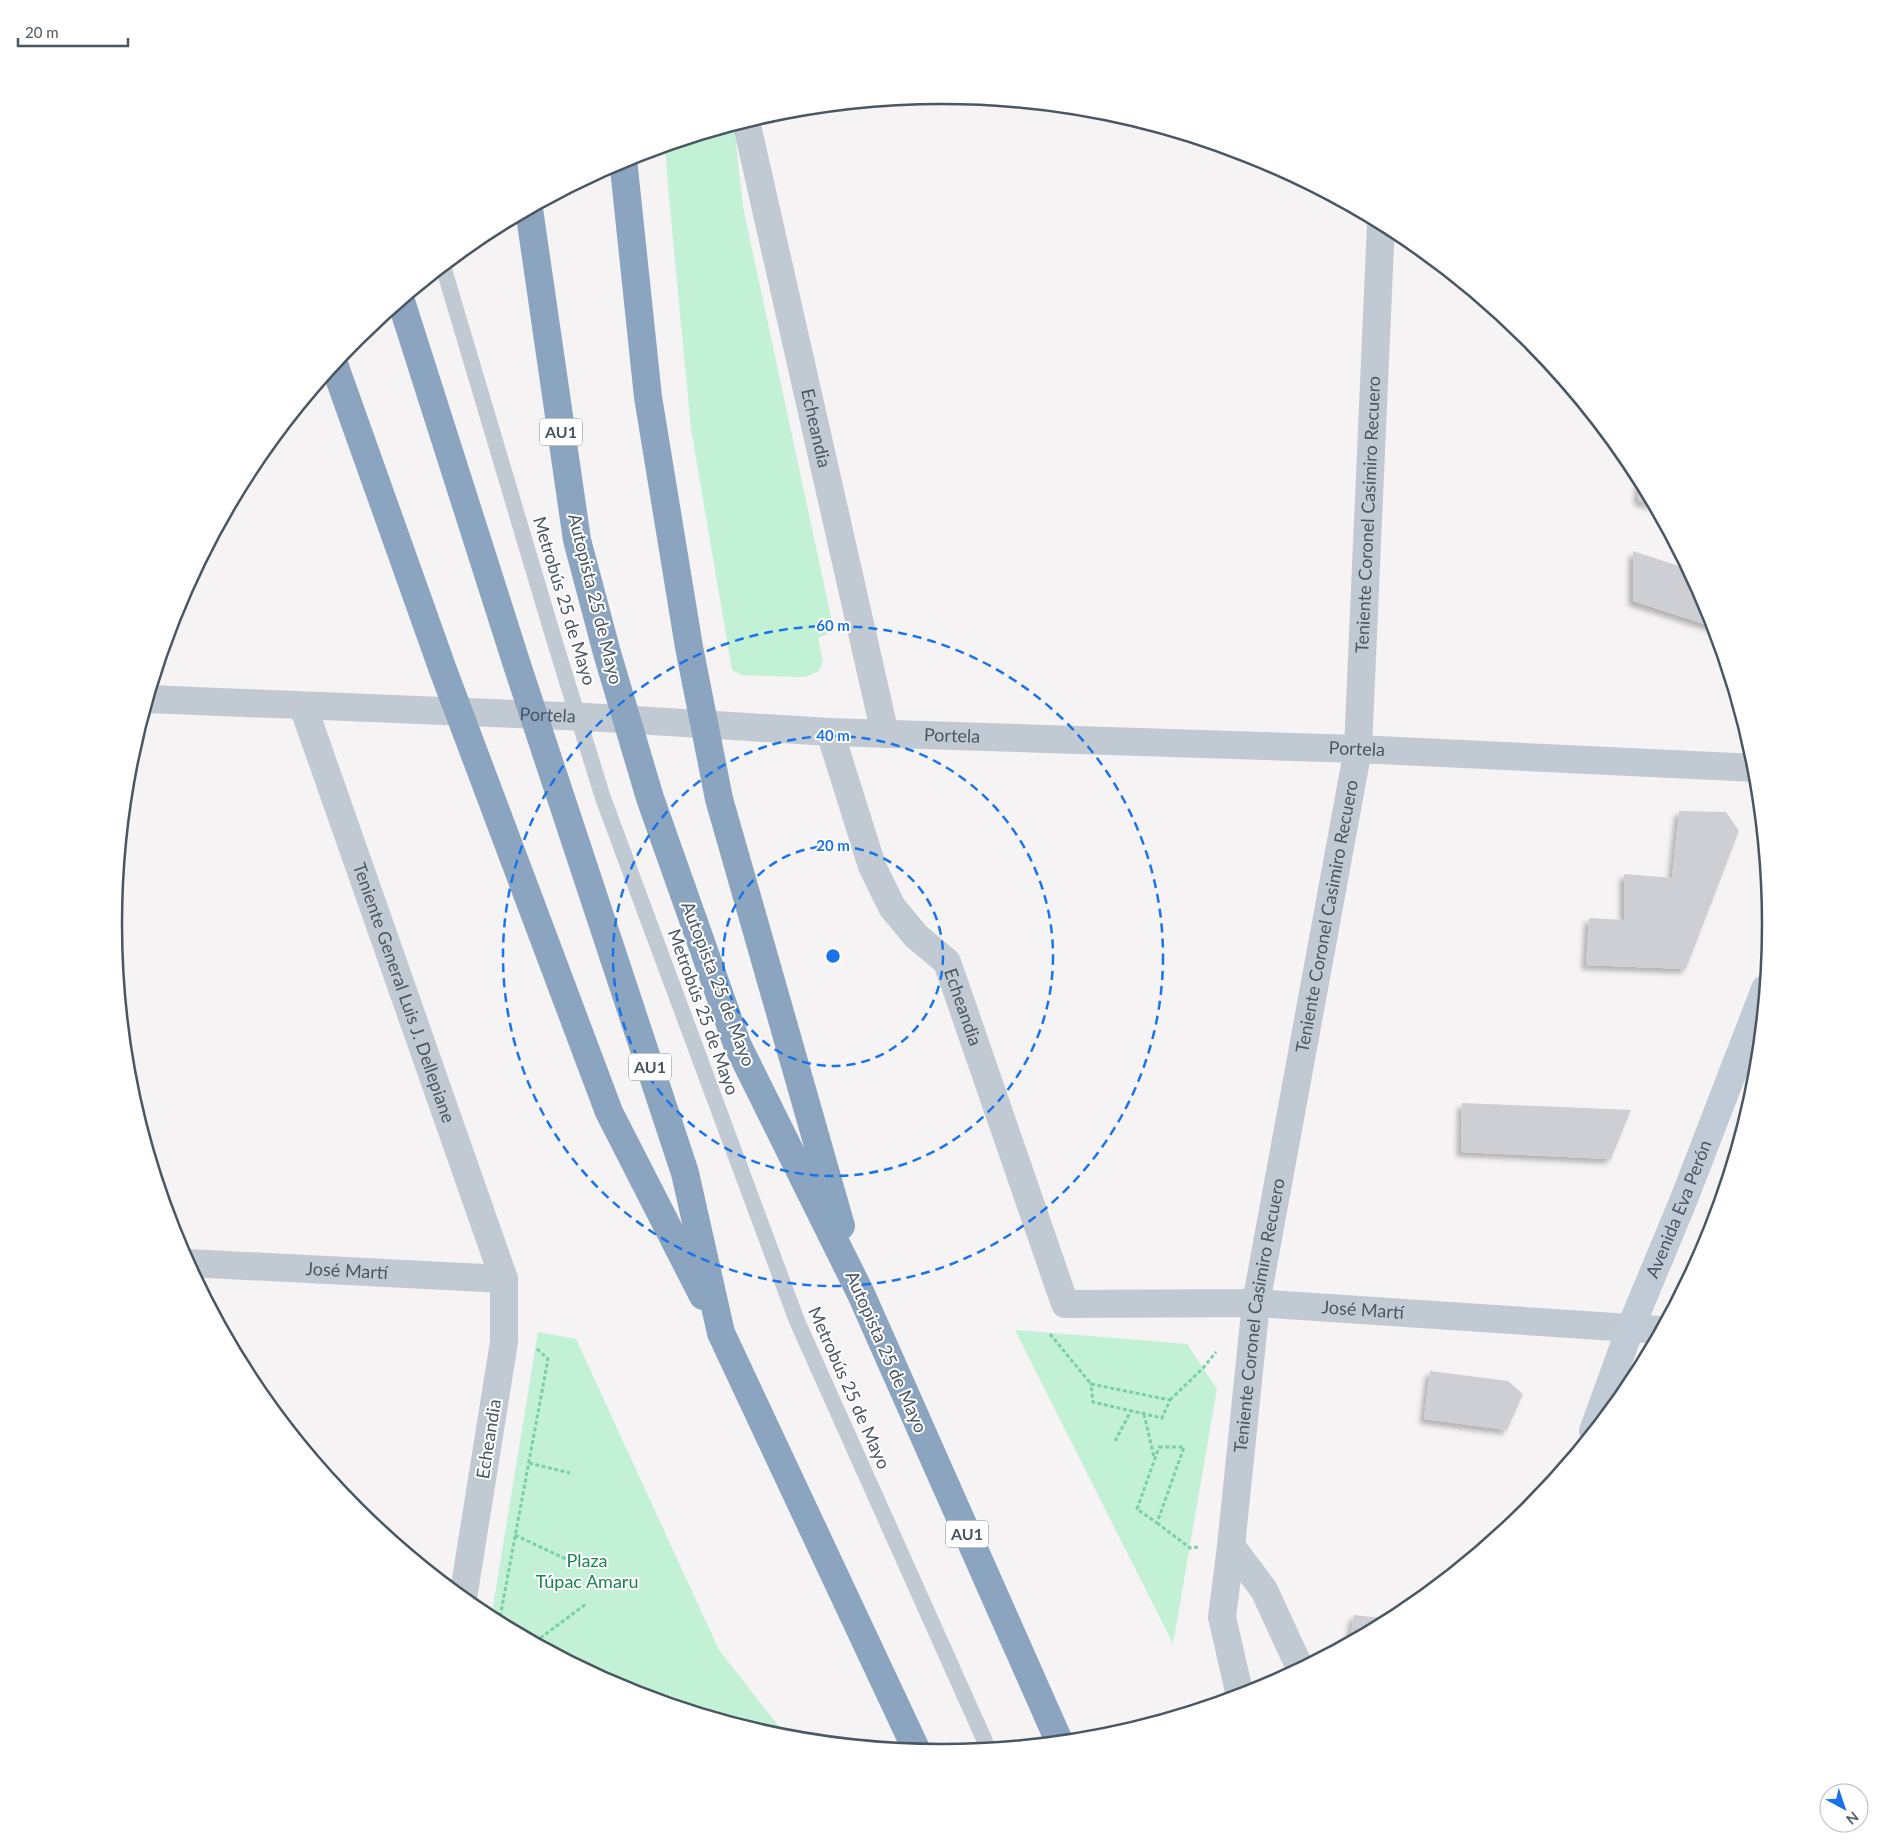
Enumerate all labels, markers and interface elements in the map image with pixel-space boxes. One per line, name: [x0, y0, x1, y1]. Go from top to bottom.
scale bar: [18, 15, 128, 47]
text: 20 m: [25, 23, 59, 41]
street label: Teniente Coronel Casimiro Recuero: [1350, 375, 1384, 653]
street label: Echeandia: [797, 386, 836, 470]
road number: AU1: [540, 418, 582, 446]
street label: Autopista 25 de Mayo: [564, 511, 628, 686]
street label: Metrobús 25 de Mayo: [529, 514, 601, 688]
text: 60 m: [816, 616, 850, 634]
street label: Portela: [519, 702, 576, 727]
street label: Portela: [924, 723, 981, 747]
text: 40 m: [816, 726, 850, 744]
street label: Portela: [1328, 736, 1386, 760]
street label: Teniente Coronel Casimiro Recuero: [1290, 778, 1362, 1055]
text: 20 m: [816, 836, 850, 854]
street label: Teniente General Luis J. Dellepiane: [349, 860, 460, 1125]
street label: Autopista 25 de Mayo: [677, 898, 761, 1069]
street label: Metrobús 25 de Mayo: [664, 926, 744, 1098]
centre of rings: [824, 947, 842, 965]
street label: Echeandia: [940, 965, 987, 1049]
road number: AU1: [629, 1054, 671, 1080]
street label: Avenida Eva Perón: [1640, 1137, 1716, 1281]
street label: Teniente Coronel Casimiro Recuero: [1229, 1176, 1289, 1454]
street label: José Martí: [305, 1257, 390, 1283]
street label: Autopista 25 de Mayo: [841, 1267, 933, 1436]
street label: José Martí: [1321, 1295, 1406, 1323]
street label: Metrobús 25 de Mayo: [804, 1303, 896, 1472]
street label: Echeandia: [471, 1397, 505, 1480]
road number: AU1: [946, 1520, 988, 1548]
park label: Plaza Túpac Amaru: [536, 1549, 638, 1592]
north arrow: [1819, 1783, 1869, 1833]
text: N: [1843, 1808, 1862, 1828]

